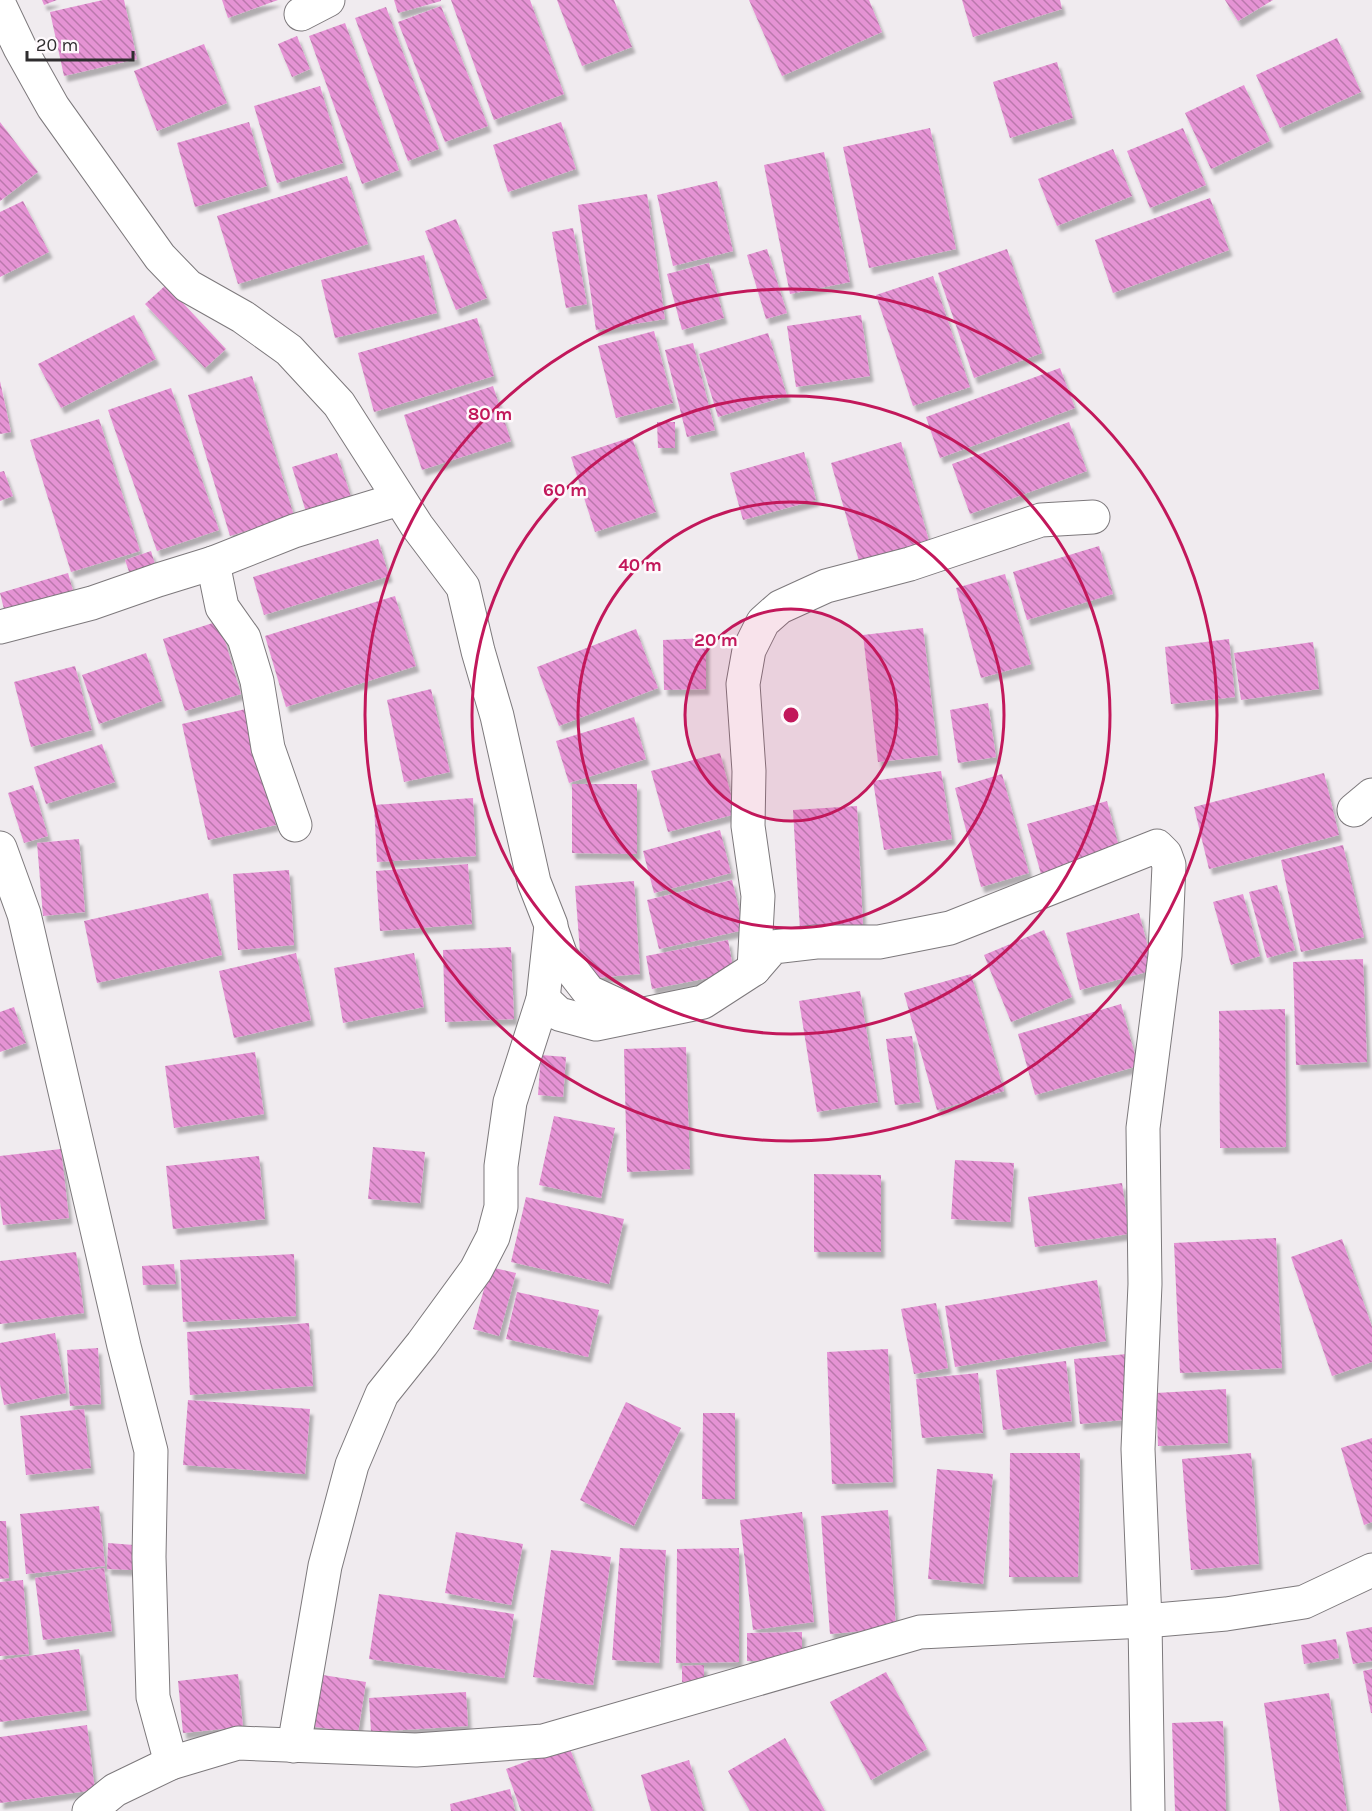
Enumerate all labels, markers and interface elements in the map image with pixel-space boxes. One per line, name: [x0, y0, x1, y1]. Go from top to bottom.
scale bar: [27, 24, 134, 62]
text: 20 m: [36, 34, 78, 56]
text: 80 m: [468, 403, 512, 425]
text: 60 m: [543, 479, 587, 501]
text: 40 m: [618, 554, 662, 576]
text: 20 m: [694, 629, 738, 651]
centre of rings: [781, 705, 801, 725]

